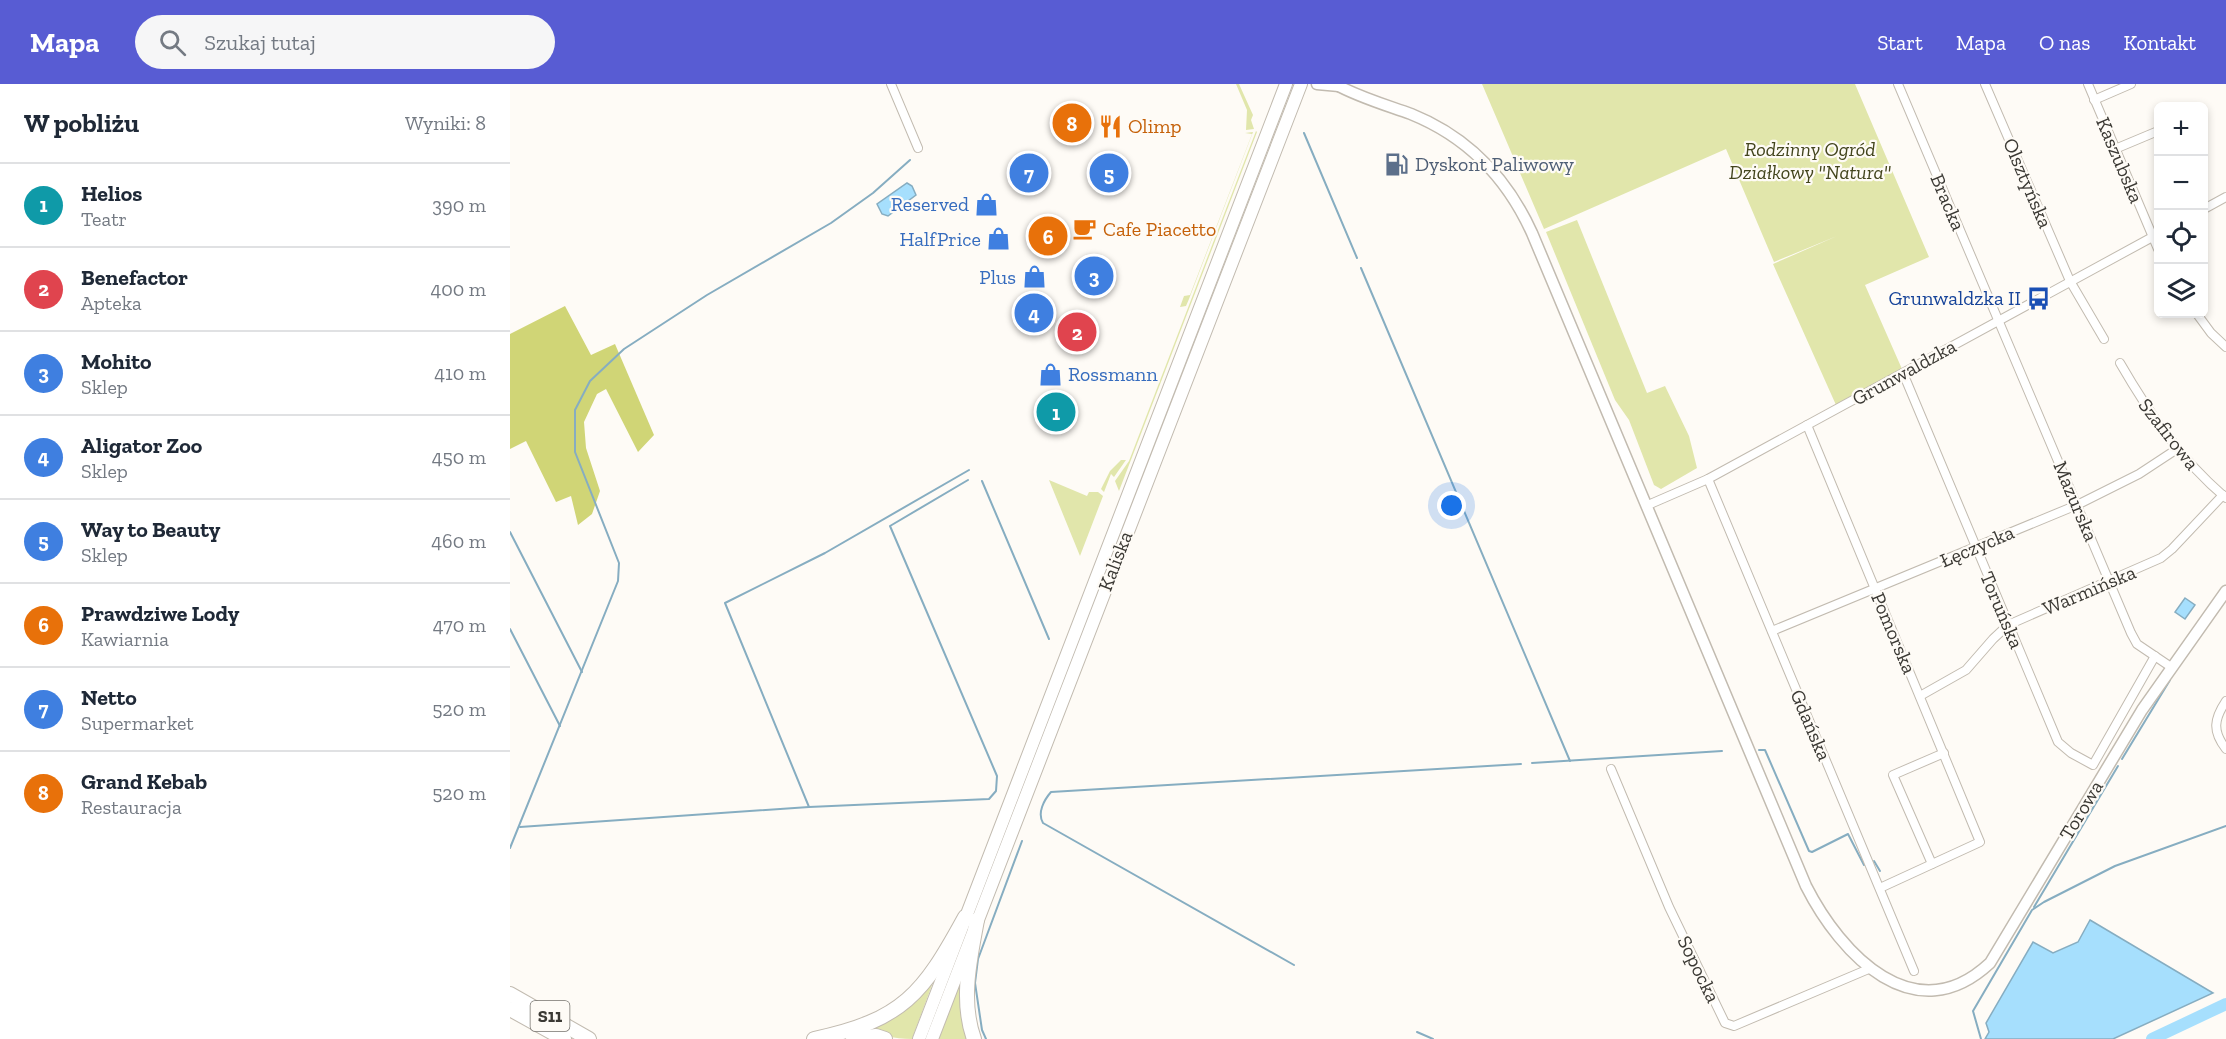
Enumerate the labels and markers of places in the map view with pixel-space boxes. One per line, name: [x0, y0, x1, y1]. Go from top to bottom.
pin: 8: [1052, 100, 1092, 146]
restaurant icon: Olimp: [1097, 113, 1123, 139]
place label: Olimp: [1128, 114, 1182, 138]
pin: 7: [1010, 150, 1048, 196]
pin: 5: [1090, 150, 1128, 196]
fuel station icon: Dyskont Paliwowy: [1384, 151, 1410, 177]
place label: Dyskont Paliwowy: [1415, 152, 1575, 176]
shop icon: Reserved: [974, 191, 1000, 217]
place label: Reserved: [891, 192, 969, 216]
pin: 6: [1028, 214, 1068, 258]
cafe icon: Cafe Piacetto: [1072, 216, 1098, 242]
place label: Cafe Piacetto: [1103, 217, 1216, 241]
shop icon: HalfPrice: [986, 226, 1012, 252]
place label: HalfPrice: [899, 227, 981, 251]
pin: 3: [1074, 254, 1114, 298]
shop icon: Plus: [1021, 264, 1047, 290]
place label: Plus: [979, 265, 1016, 289]
bus stop icon: Grunwaldzka II: [2026, 285, 2052, 311]
place label: Grunwaldzka II: [1888, 286, 2021, 310]
pin: 4: [1014, 290, 1054, 336]
pin: 2: [1058, 310, 1096, 354]
shop icon: Rossmann: [1037, 361, 1063, 387]
place label: Rossmann: [1068, 362, 1158, 386]
pin: 1: [1036, 390, 1076, 434]

